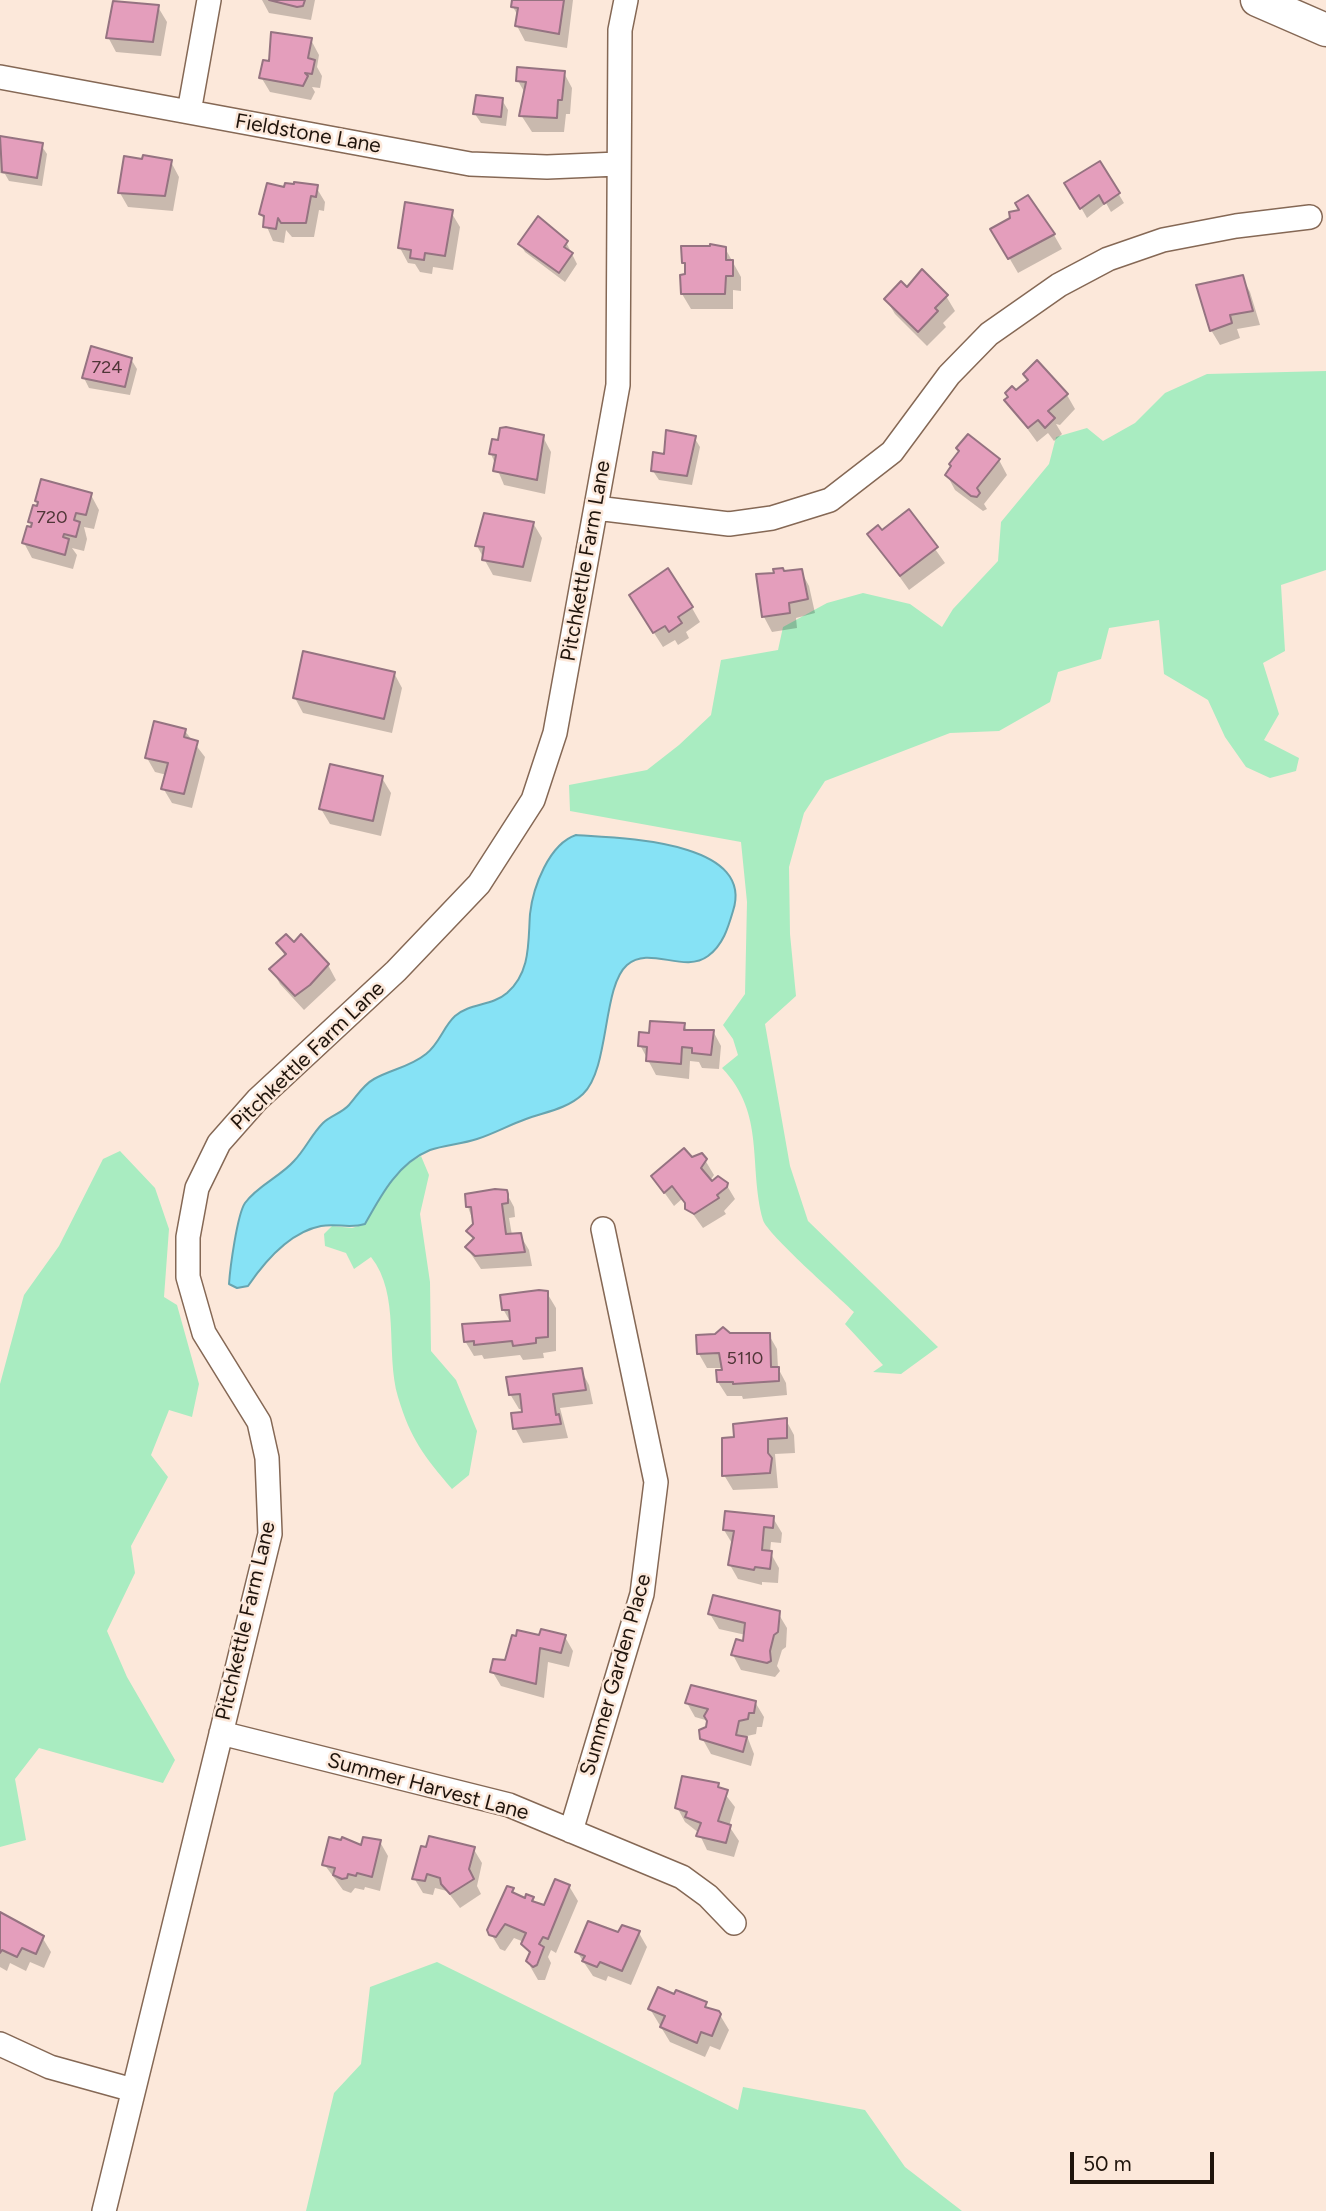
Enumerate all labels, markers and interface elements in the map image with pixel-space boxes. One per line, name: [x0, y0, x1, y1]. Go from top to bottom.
street label: Fieldstone Lane: [233, 109, 383, 159]
house number: 724: [92, 357, 122, 379]
street label: Pitchkettle Farm Lane: [556, 459, 616, 663]
house number: 720: [36, 507, 68, 529]
street label: Pitchkettle Farm Lane: [226, 976, 390, 1136]
house number: 5110: [727, 1348, 763, 1370]
street label: Pitchkettle Farm Lane: [211, 1519, 281, 1723]
street label: Summer Garden Place: [575, 1571, 657, 1779]
street label: Summer Harvest Lane: [325, 1748, 531, 1826]
scale bar: [1074, 2138, 1218, 2182]
text: 50 m: [1083, 2151, 1132, 2176]

